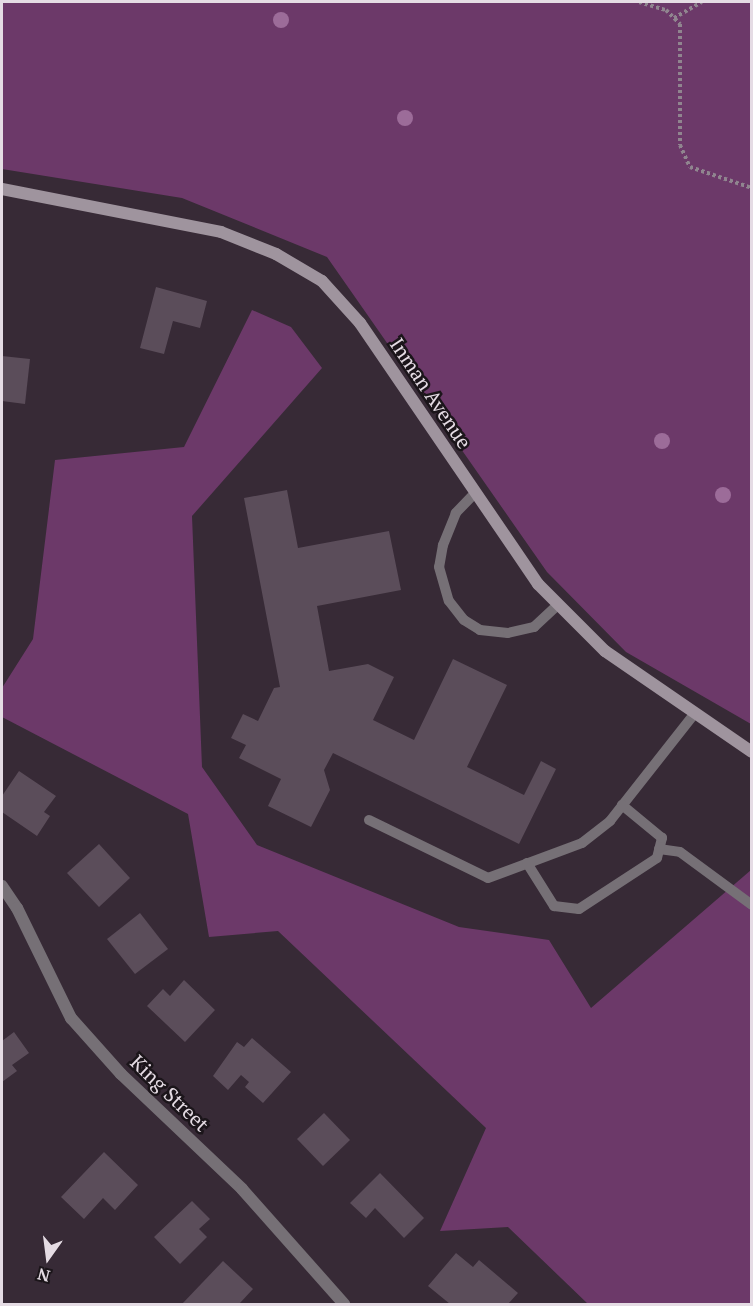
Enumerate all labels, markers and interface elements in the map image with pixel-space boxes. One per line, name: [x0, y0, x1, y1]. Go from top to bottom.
street label: Inman Avenue: [385, 333, 477, 453]
street label: King Street: [126, 1050, 214, 1136]
north arrow: [18, 1228, 78, 1288]
text: N: [35, 1263, 52, 1288]

